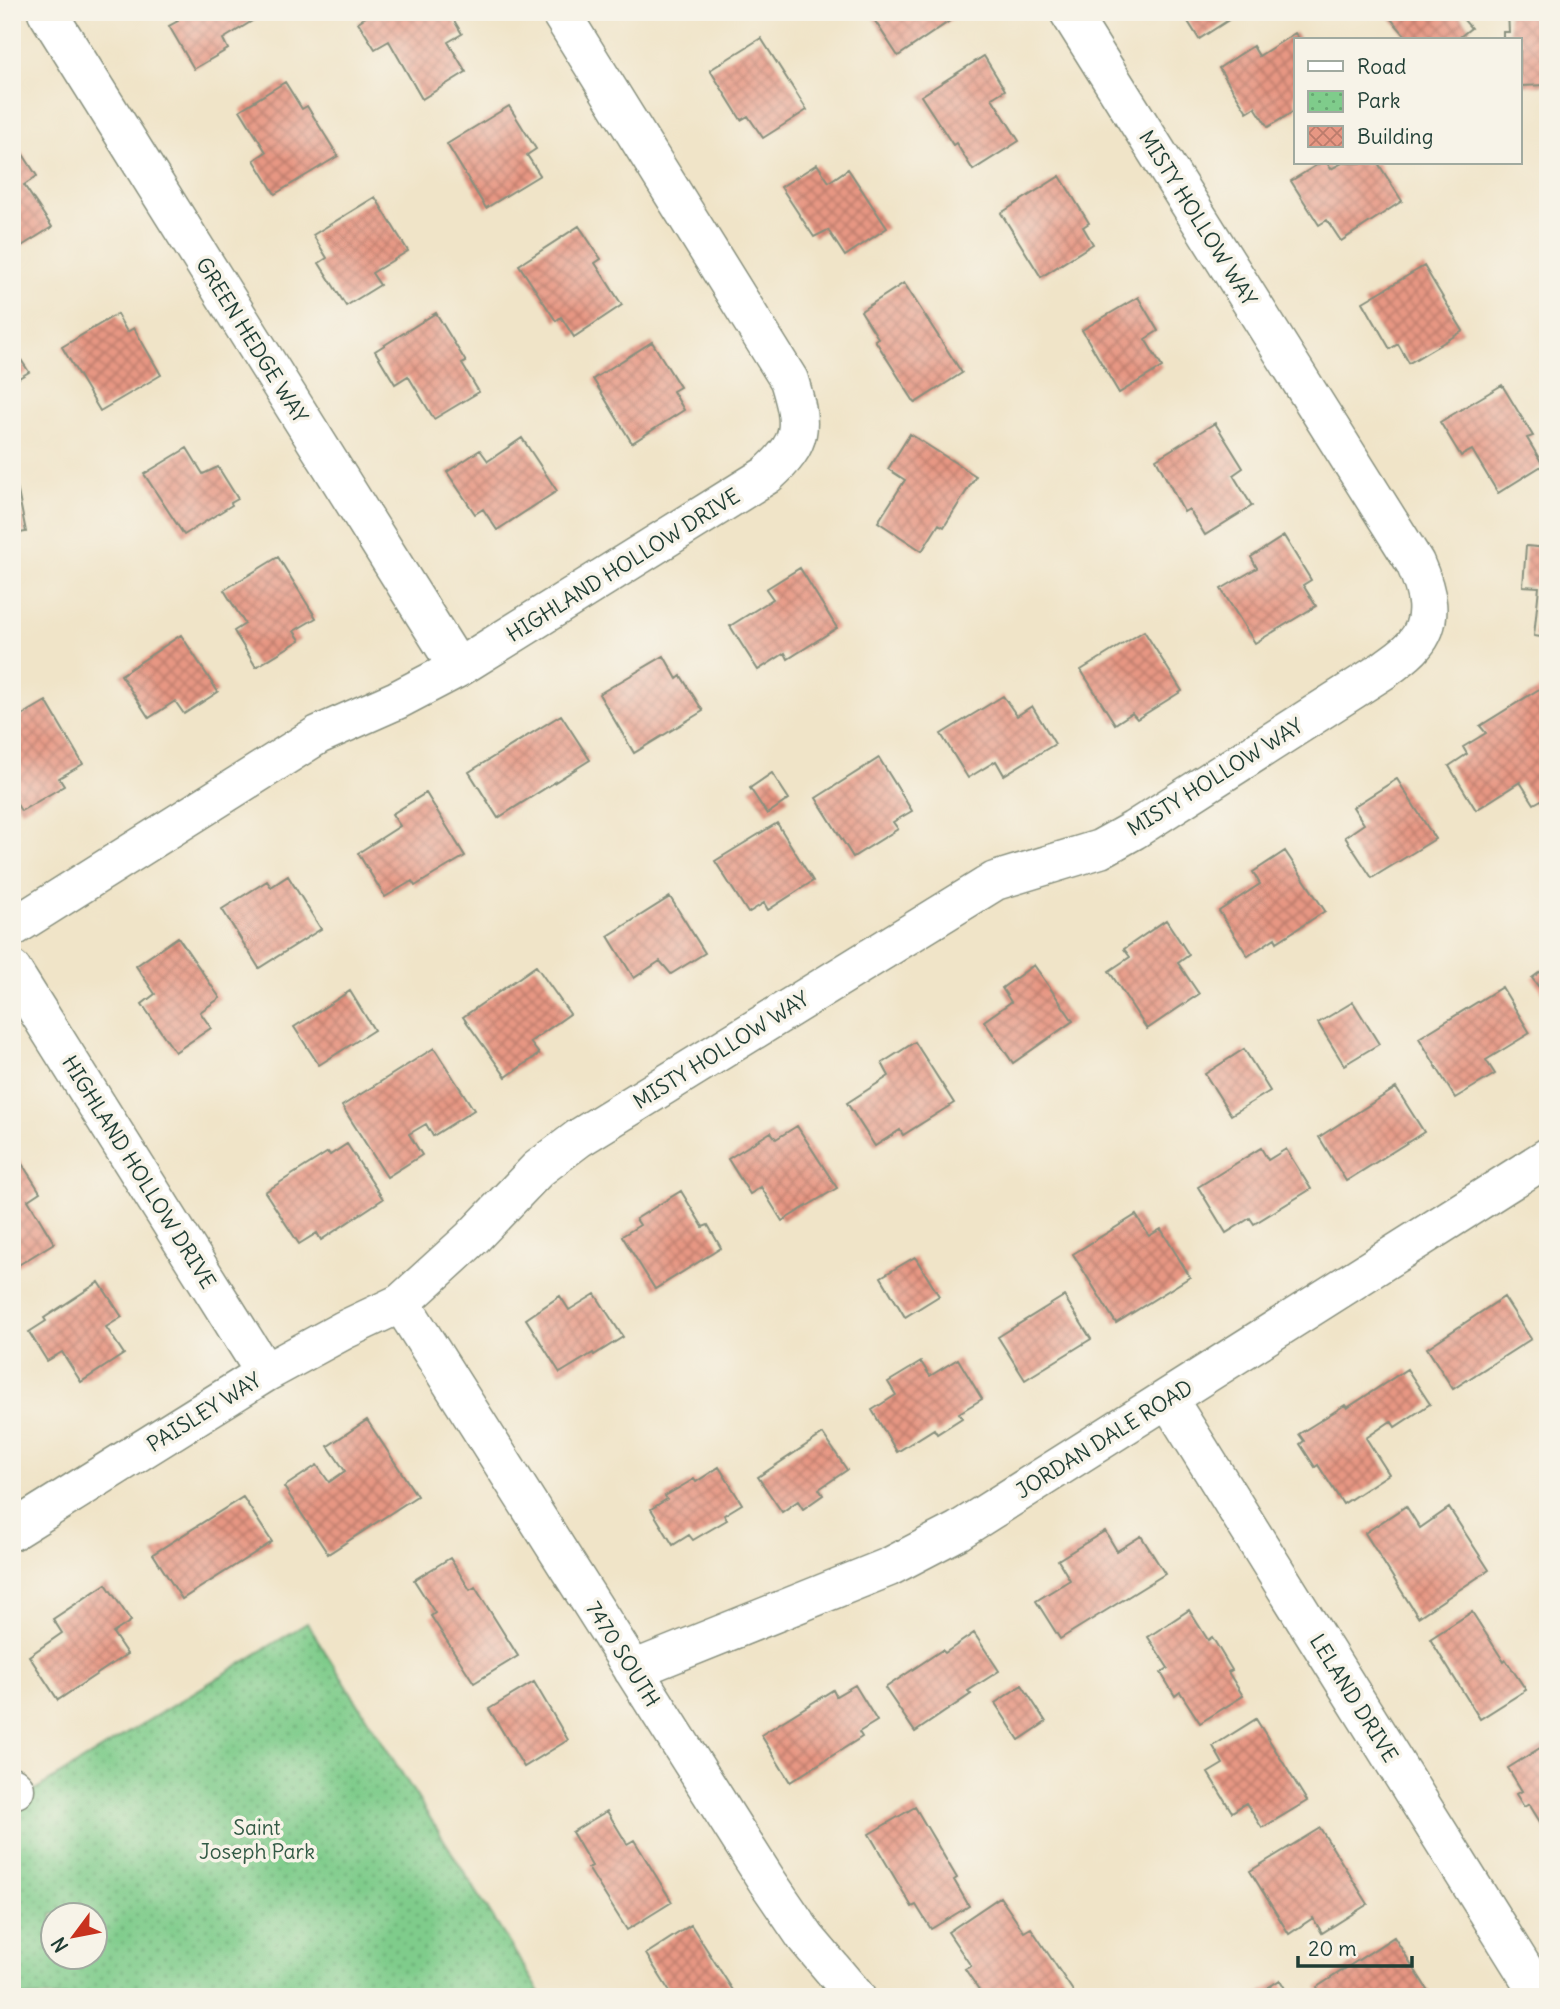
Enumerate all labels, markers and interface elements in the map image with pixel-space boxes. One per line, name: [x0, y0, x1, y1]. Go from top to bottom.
legend: [1294, 38, 1522, 164]
text: Road: [1357, 53, 1406, 80]
text: Park: [1357, 87, 1400, 114]
text: Building: [1357, 123, 1433, 150]
street label: MISTY HOLLOW WAY: [1133, 125, 1263, 311]
street label: GREEN HEDGE WAY: [190, 252, 314, 428]
street label: HIGHLAND HOLLOW DRIVE: [501, 482, 745, 648]
street label: MISTY HOLLOW WAY: [1122, 712, 1308, 842]
street label: MISTY HOLLOW WAY: [628, 985, 814, 1115]
street label: HIGHLAND HOLLOW DRIVE: [56, 1050, 222, 1294]
street label: PAISLEY WAY: [142, 1366, 266, 1458]
street label: JORDAN DALE ROAD: [1011, 1374, 1197, 1504]
street label: 7470 SOUTH: [580, 1596, 666, 1712]
street label: LELAND DRIVE: [1304, 1629, 1404, 1767]
park label: Saint Joseph Park: [199, 1814, 315, 1865]
north arrow: [38, 1900, 108, 1970]
scale bar: [1298, 1925, 1411, 1969]
text: N: [46, 1933, 73, 1957]
text: 20 m: [1308, 1935, 1357, 1962]

